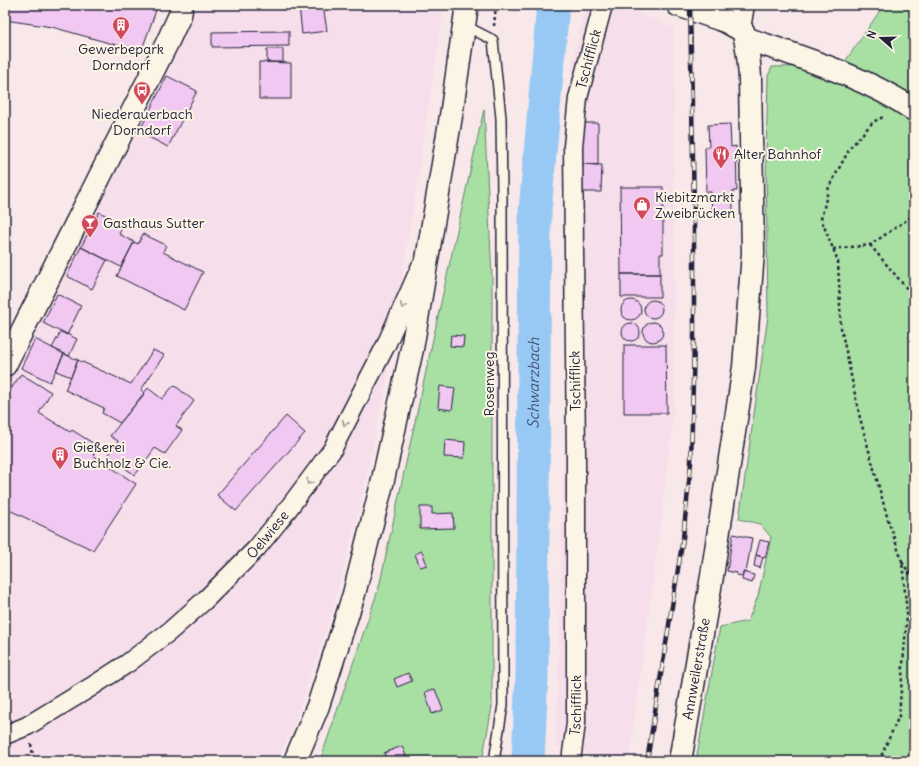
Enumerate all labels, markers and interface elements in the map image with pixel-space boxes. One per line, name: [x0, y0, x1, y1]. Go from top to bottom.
building icon: Gewerbepark Dorndorf: [111, 15, 131, 40]
north arrow: [861, 18, 901, 58]
street label: Tschifflick: [572, 27, 605, 91]
text: N: [864, 29, 879, 41]
place label: Gewerbepark Dorndorf: [78, 40, 164, 74]
bus stop icon: Niederauerbach Dorndorf: [132, 80, 152, 105]
place label: Niederauerbach Dorndorf: [91, 105, 193, 139]
restaurant icon: Alter Bahnhof: [711, 144, 731, 169]
place label: Alter Bahnhof: [734, 145, 821, 163]
place label: Kiebitzmarkt Zweibrücken: [655, 188, 735, 222]
shop icon: Kiebitzmarkt Zweibrücken: [632, 195, 652, 220]
bar icon: Gasthaus Sutter: [80, 213, 100, 238]
place label: Gasthaus Sutter: [103, 214, 205, 232]
one-way arrow: [400, 302, 408, 310]
water label: Schwarzbach: [524, 337, 543, 429]
street label: Tschifflick: [565, 350, 585, 412]
street label: Rosenweg: [480, 352, 498, 416]
one-way arrow: [343, 419, 350, 426]
place label: Gießerei Buchholz & Cie.: [73, 438, 172, 472]
building icon: Gießerei Buchholz & Cie.: [50, 445, 70, 470]
one-way arrow: [307, 477, 314, 484]
street label: Oelwiese: [243, 507, 293, 562]
street label: Annweilerstraße: [678, 617, 714, 721]
street label: Tschifflick: [565, 675, 585, 737]

